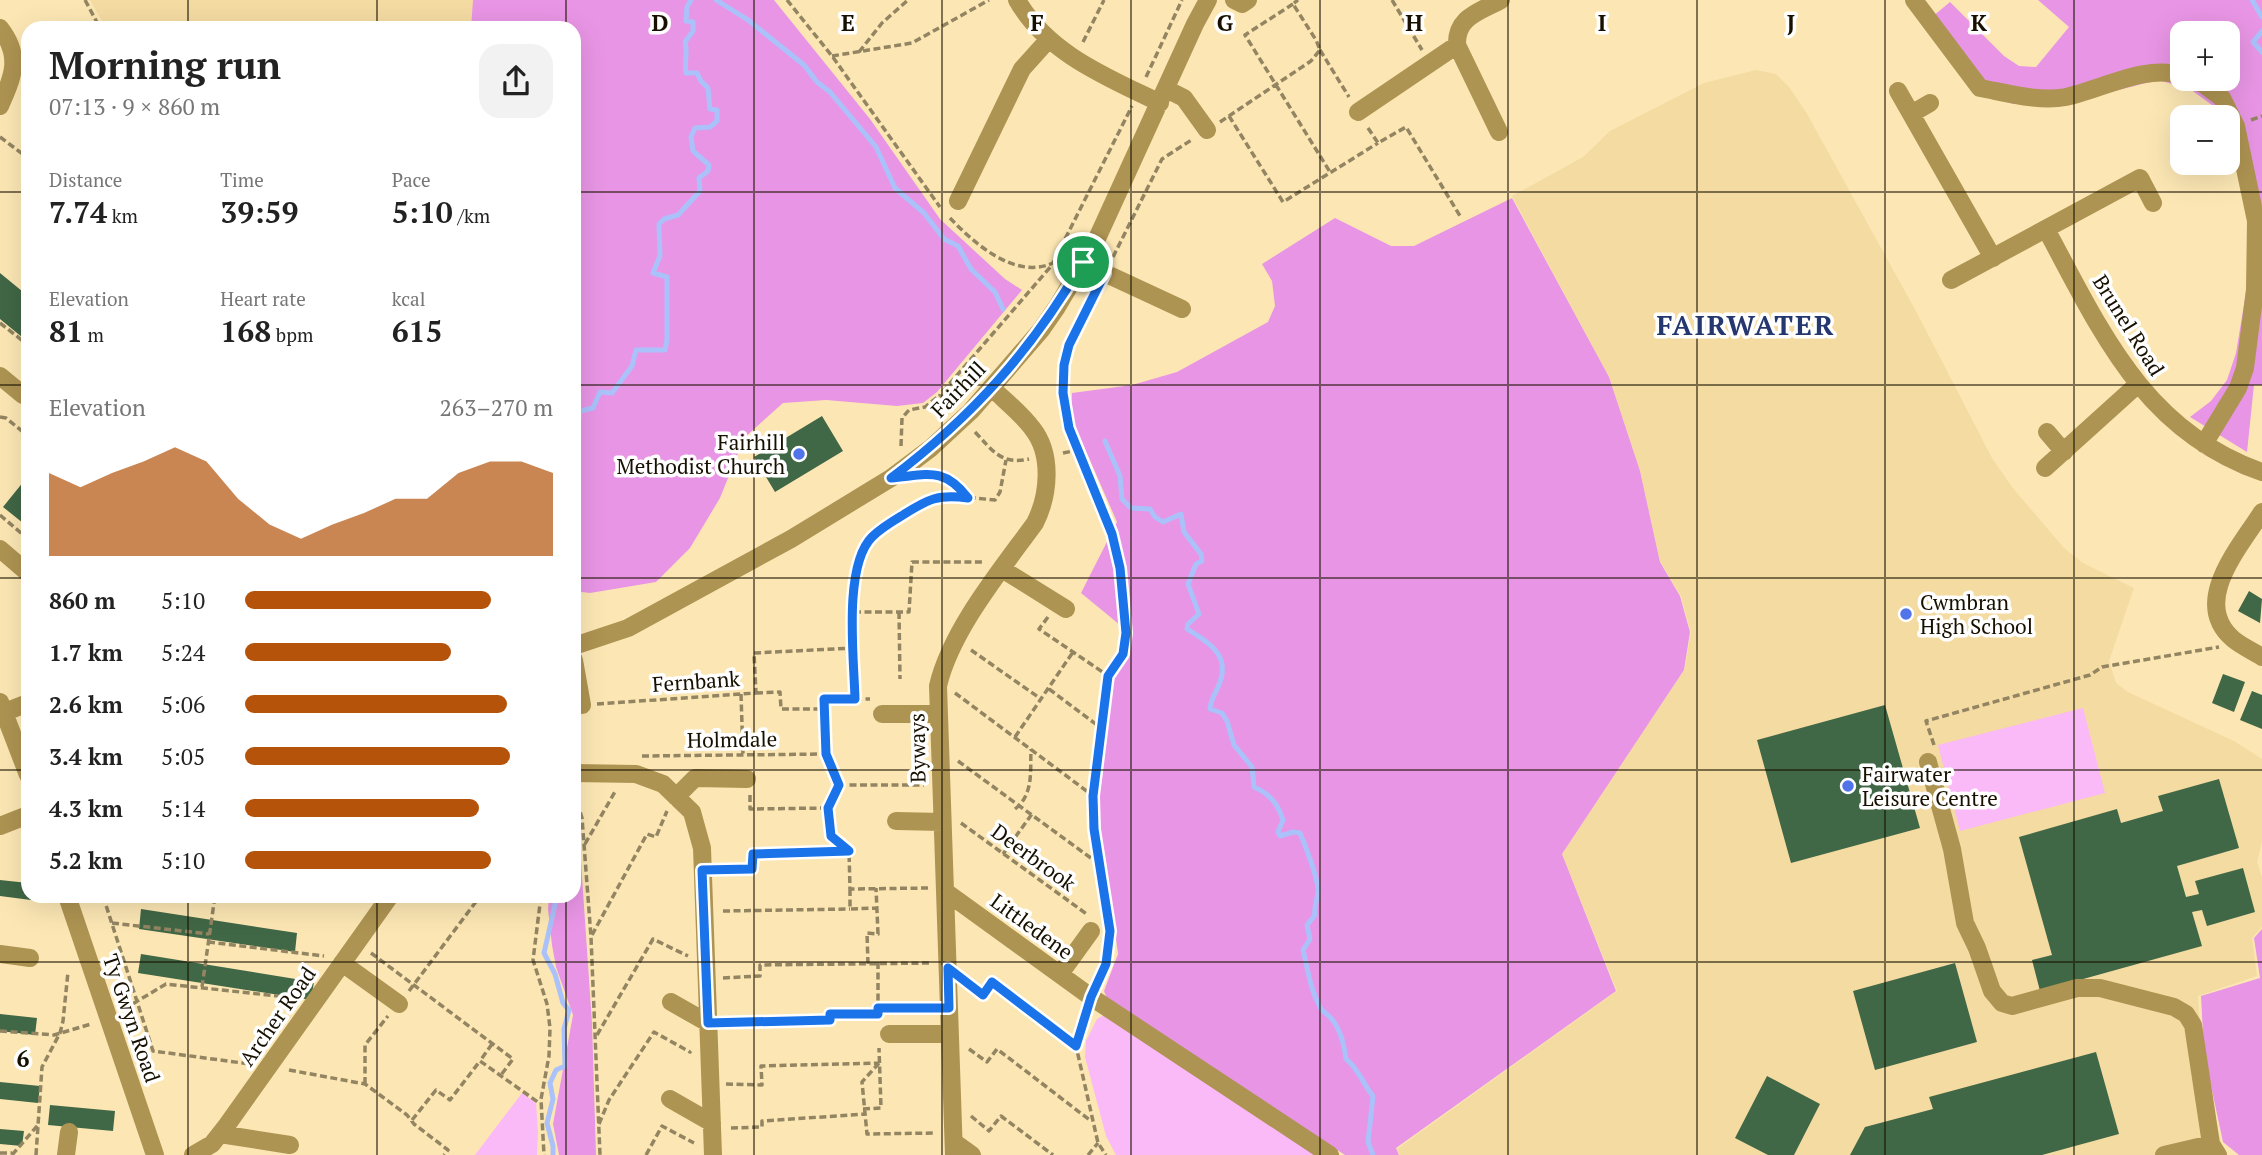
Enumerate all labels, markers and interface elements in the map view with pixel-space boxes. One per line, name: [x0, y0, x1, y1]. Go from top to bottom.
text: D: [652, 7, 669, 38]
text: E: [841, 7, 855, 38]
text: F: [1030, 7, 1044, 38]
text: G: [1217, 7, 1234, 38]
text: H: [1405, 7, 1423, 38]
text: I: [1598, 7, 1606, 38]
text: J: [1787, 7, 1795, 38]
text: K: [1971, 7, 1988, 38]
map controls: [2170, 21, 2240, 175]
button: +: [2170, 21, 2240, 91]
text: Morning run: [49, 40, 281, 90]
button: share: [479, 44, 553, 118]
text: 07:13 · 9 × 860 m: [49, 91, 220, 122]
button: −: [2170, 105, 2240, 175]
text: Distance: [49, 167, 122, 192]
text: Time: [220, 167, 264, 192]
text: Pace: [392, 167, 431, 192]
text: 7.74: [49, 192, 107, 232]
text: 39:59: [220, 192, 298, 232]
text: 5:10: [392, 192, 453, 232]
text: km: [107, 203, 138, 228]
text: /km: [453, 203, 490, 228]
pin: [1053, 232, 1113, 292]
icon: arrive: [1064, 243, 1102, 281]
street label: Brunel Road: [2087, 269, 2171, 381]
text: Elevation: [49, 286, 129, 311]
text: Heart rate: [220, 286, 306, 311]
text: kcal: [392, 286, 425, 311]
district label: FAIRWATER: [1657, 306, 1835, 343]
text: 81: [49, 311, 83, 351]
text: 168: [220, 311, 271, 351]
text: 615: [392, 311, 443, 351]
text: m: [83, 322, 104, 347]
text: bpm: [271, 322, 313, 347]
street label: Fairhill: [924, 355, 992, 423]
text: Elevation: [49, 392, 146, 423]
text: 263–270 m: [440, 392, 553, 423]
place label: Fairhill Methodist Church: [616, 428, 785, 480]
marker: Fairhill Methodist Church: [791, 446, 807, 462]
text: 860 m: [49, 585, 115, 616]
text: 5:10: [161, 585, 205, 616]
place label: Cwmbran High School: [1920, 588, 2033, 640]
marker: Cwmbran High School: [1898, 606, 1914, 622]
text: 1.7 km: [49, 637, 123, 668]
text: 5:24: [161, 637, 205, 668]
street label: Fernbank: [651, 664, 741, 698]
text: 2.6 km: [49, 689, 123, 720]
text: 5:06: [161, 689, 205, 720]
street label: Byways: [902, 713, 932, 783]
street label: Holmdale: [687, 724, 777, 754]
text: 3.4 km: [49, 741, 123, 772]
text: 5:05: [161, 741, 205, 772]
place label: Fairwater Leisure Centre: [1862, 760, 1998, 812]
marker: Fairwater Leisure Centre: [1840, 778, 1856, 794]
text: 4.3 km: [49, 793, 123, 824]
text: 5:14: [161, 793, 205, 824]
street label: Deerbrook: [986, 817, 1082, 897]
text: 5.2 km: [49, 845, 123, 876]
text: 5:10: [161, 845, 205, 876]
street label: Littledene: [985, 887, 1079, 965]
street label: Ty Gwyn Road: [97, 950, 167, 1086]
street label: Archer Road: [233, 961, 322, 1071]
text: 6: [17, 1043, 30, 1074]

